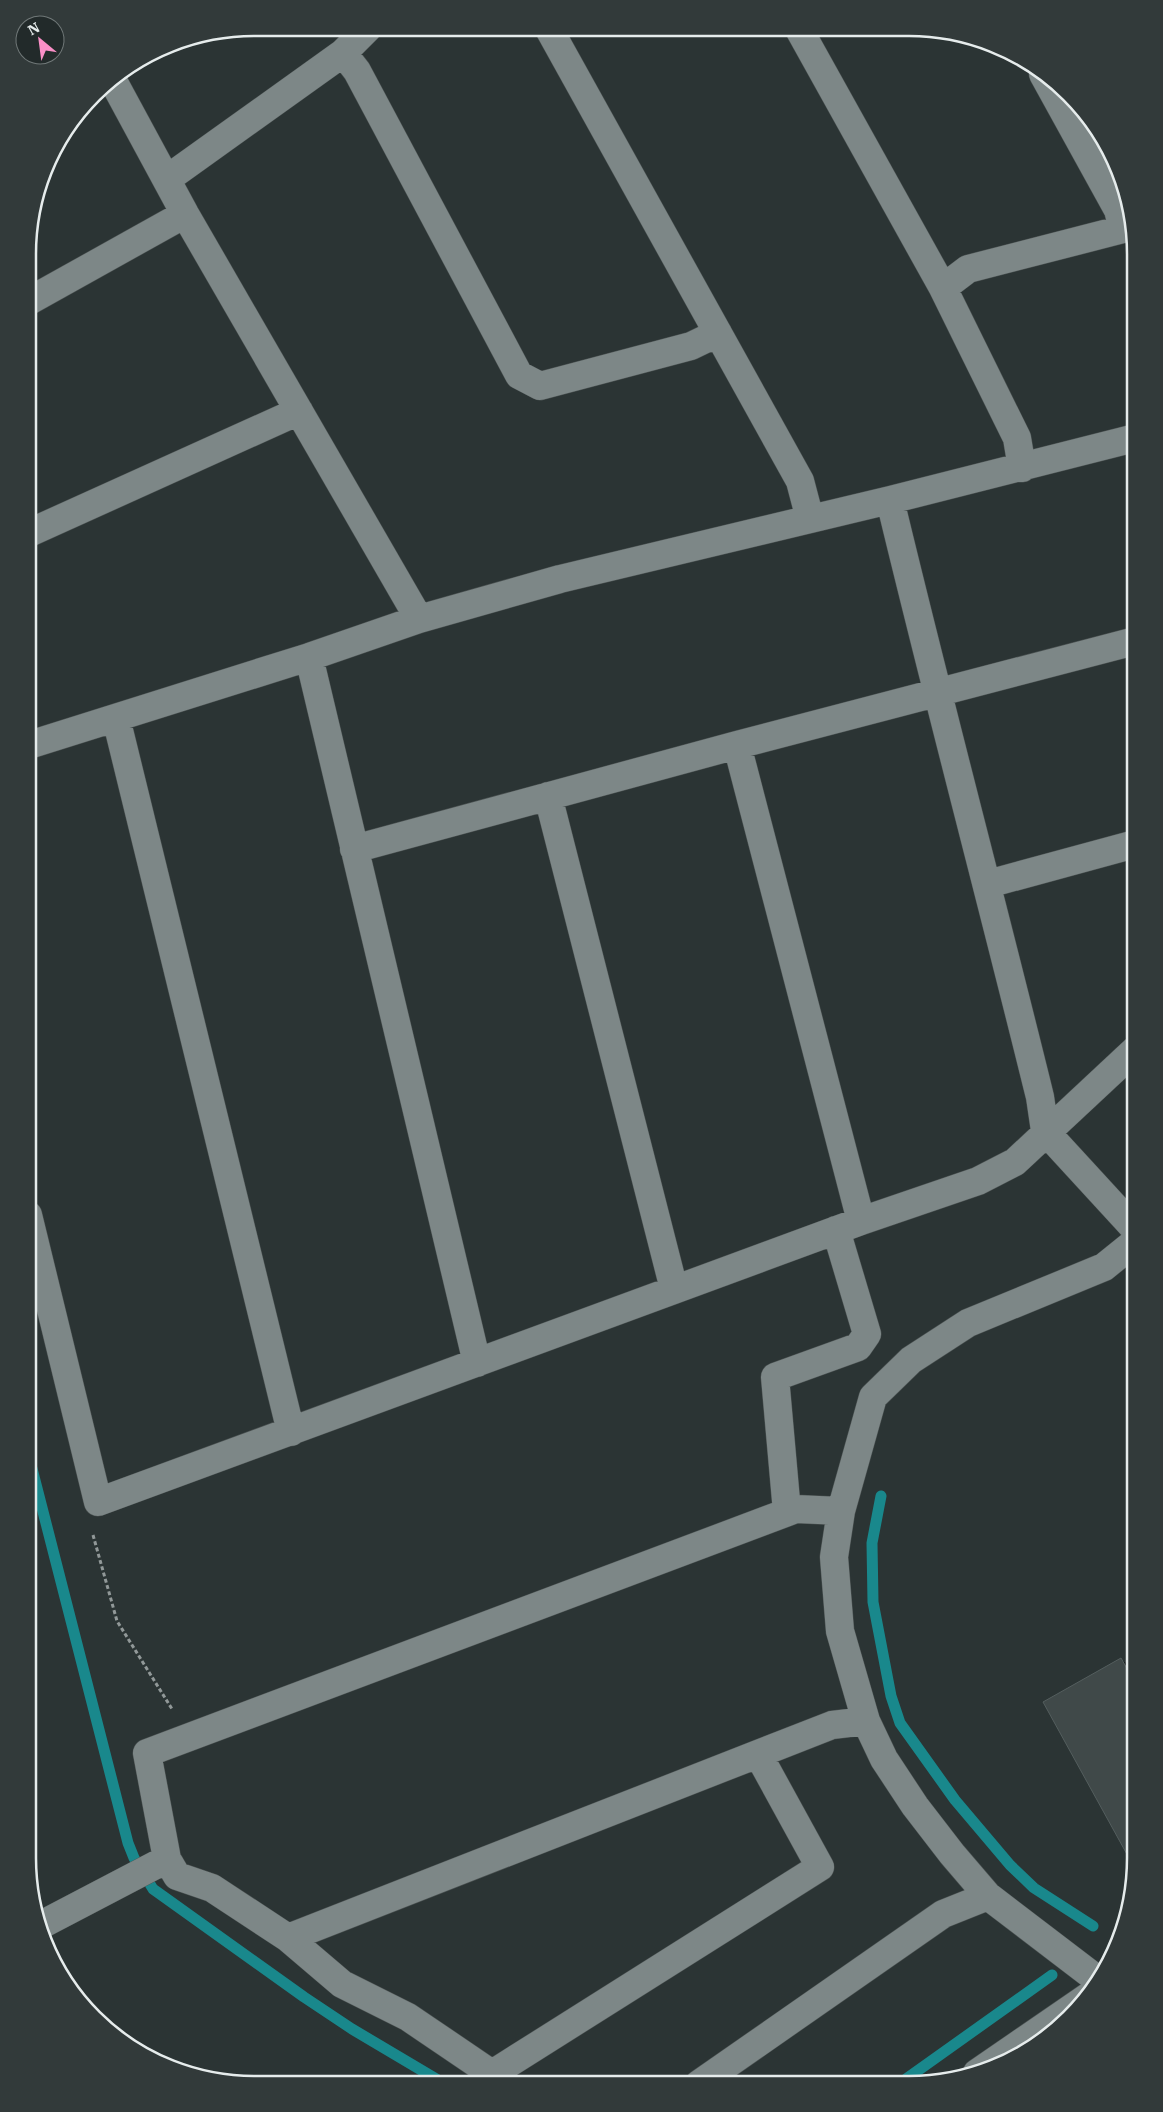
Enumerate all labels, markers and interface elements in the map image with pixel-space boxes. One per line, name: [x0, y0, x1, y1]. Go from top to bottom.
north arrow: [15, 15, 65, 65]
text: N: [24, 18, 43, 39]

